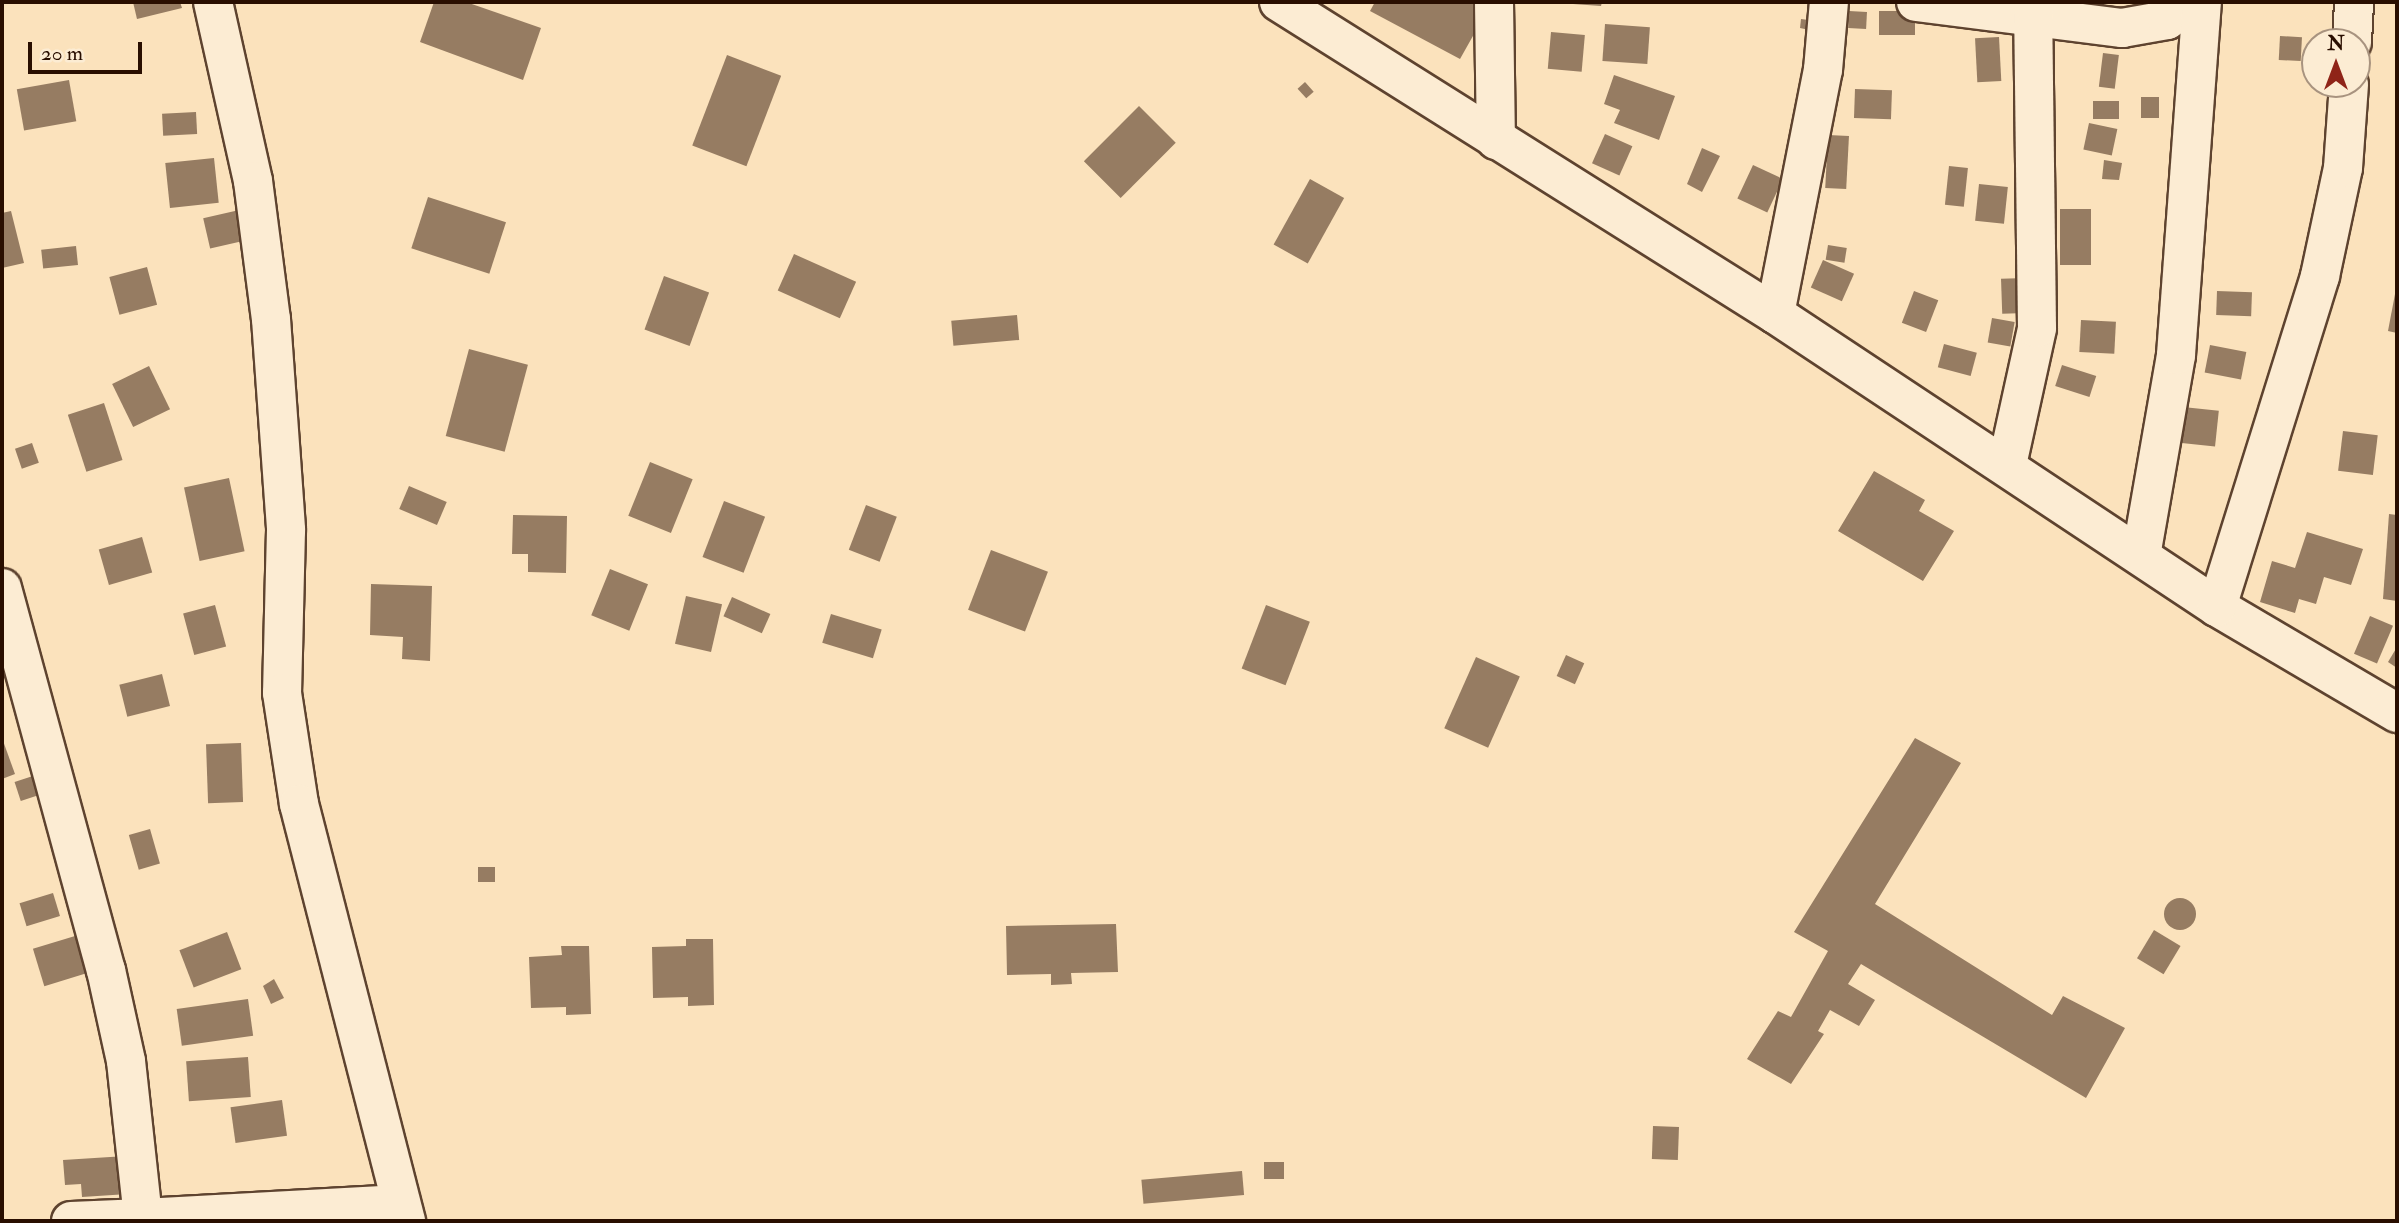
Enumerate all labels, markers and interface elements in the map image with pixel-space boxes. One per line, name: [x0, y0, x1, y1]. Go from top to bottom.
scale bar: [32, 28, 145, 72]
north arrow: [2301, 28, 2371, 98]
text: N: [2327, 32, 2345, 56]
text: 20 m: [41, 40, 83, 67]

